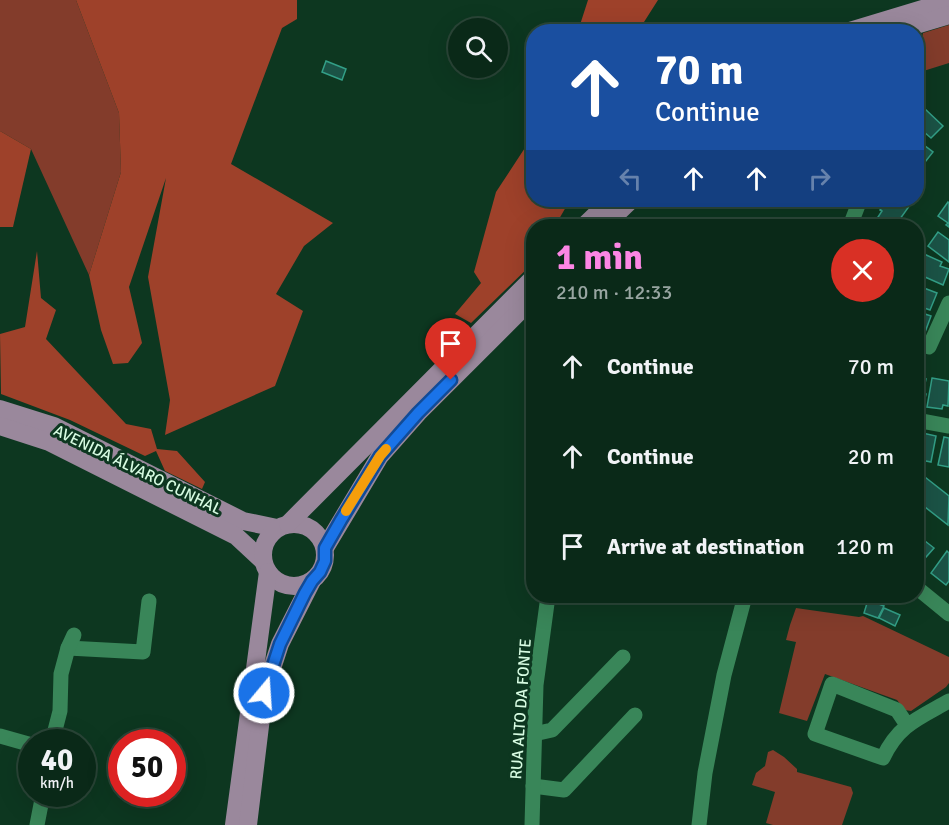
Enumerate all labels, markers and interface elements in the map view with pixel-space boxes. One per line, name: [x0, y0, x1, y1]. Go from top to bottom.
map controls: [448, 18, 508, 78]
button: search: [448, 18, 508, 78]
text: 70 m: [655, 45, 744, 96]
icon: ahead: [556, 48, 634, 126]
text: Continue: [655, 96, 760, 129]
icon: left: [614, 162, 647, 195]
icon: ahead: [677, 162, 710, 195]
icon: ahead: [740, 162, 773, 195]
icon: right: [803, 162, 836, 195]
text: 1 min: [556, 235, 643, 280]
button: close: [831, 239, 894, 302]
text: 210 m · 12:33: [556, 280, 672, 305]
pin: [425, 318, 476, 380]
icon: arrive: [434, 327, 467, 360]
icon: ahead: [556, 350, 589, 383]
text: Continue: [607, 353, 694, 380]
text: 70 m: [848, 353, 894, 380]
street label: AVENIDA ÁLVARO CUNHAL: [50, 420, 225, 519]
icon: ahead: [556, 440, 589, 473]
text: Continue: [607, 443, 694, 470]
text: 20 m: [848, 443, 894, 470]
icon: arrive: [556, 530, 589, 563]
text: Arrive at destination: [607, 533, 804, 560]
text: 120 m: [836, 533, 894, 560]
street label: RUA ALTO DA FONTE: [506, 638, 536, 780]
position arrow: [232, 661, 296, 725]
speed limit sign: 50: [108, 729, 186, 807]
text: 40: [41, 742, 73, 779]
text: km/h: [40, 774, 74, 792]

